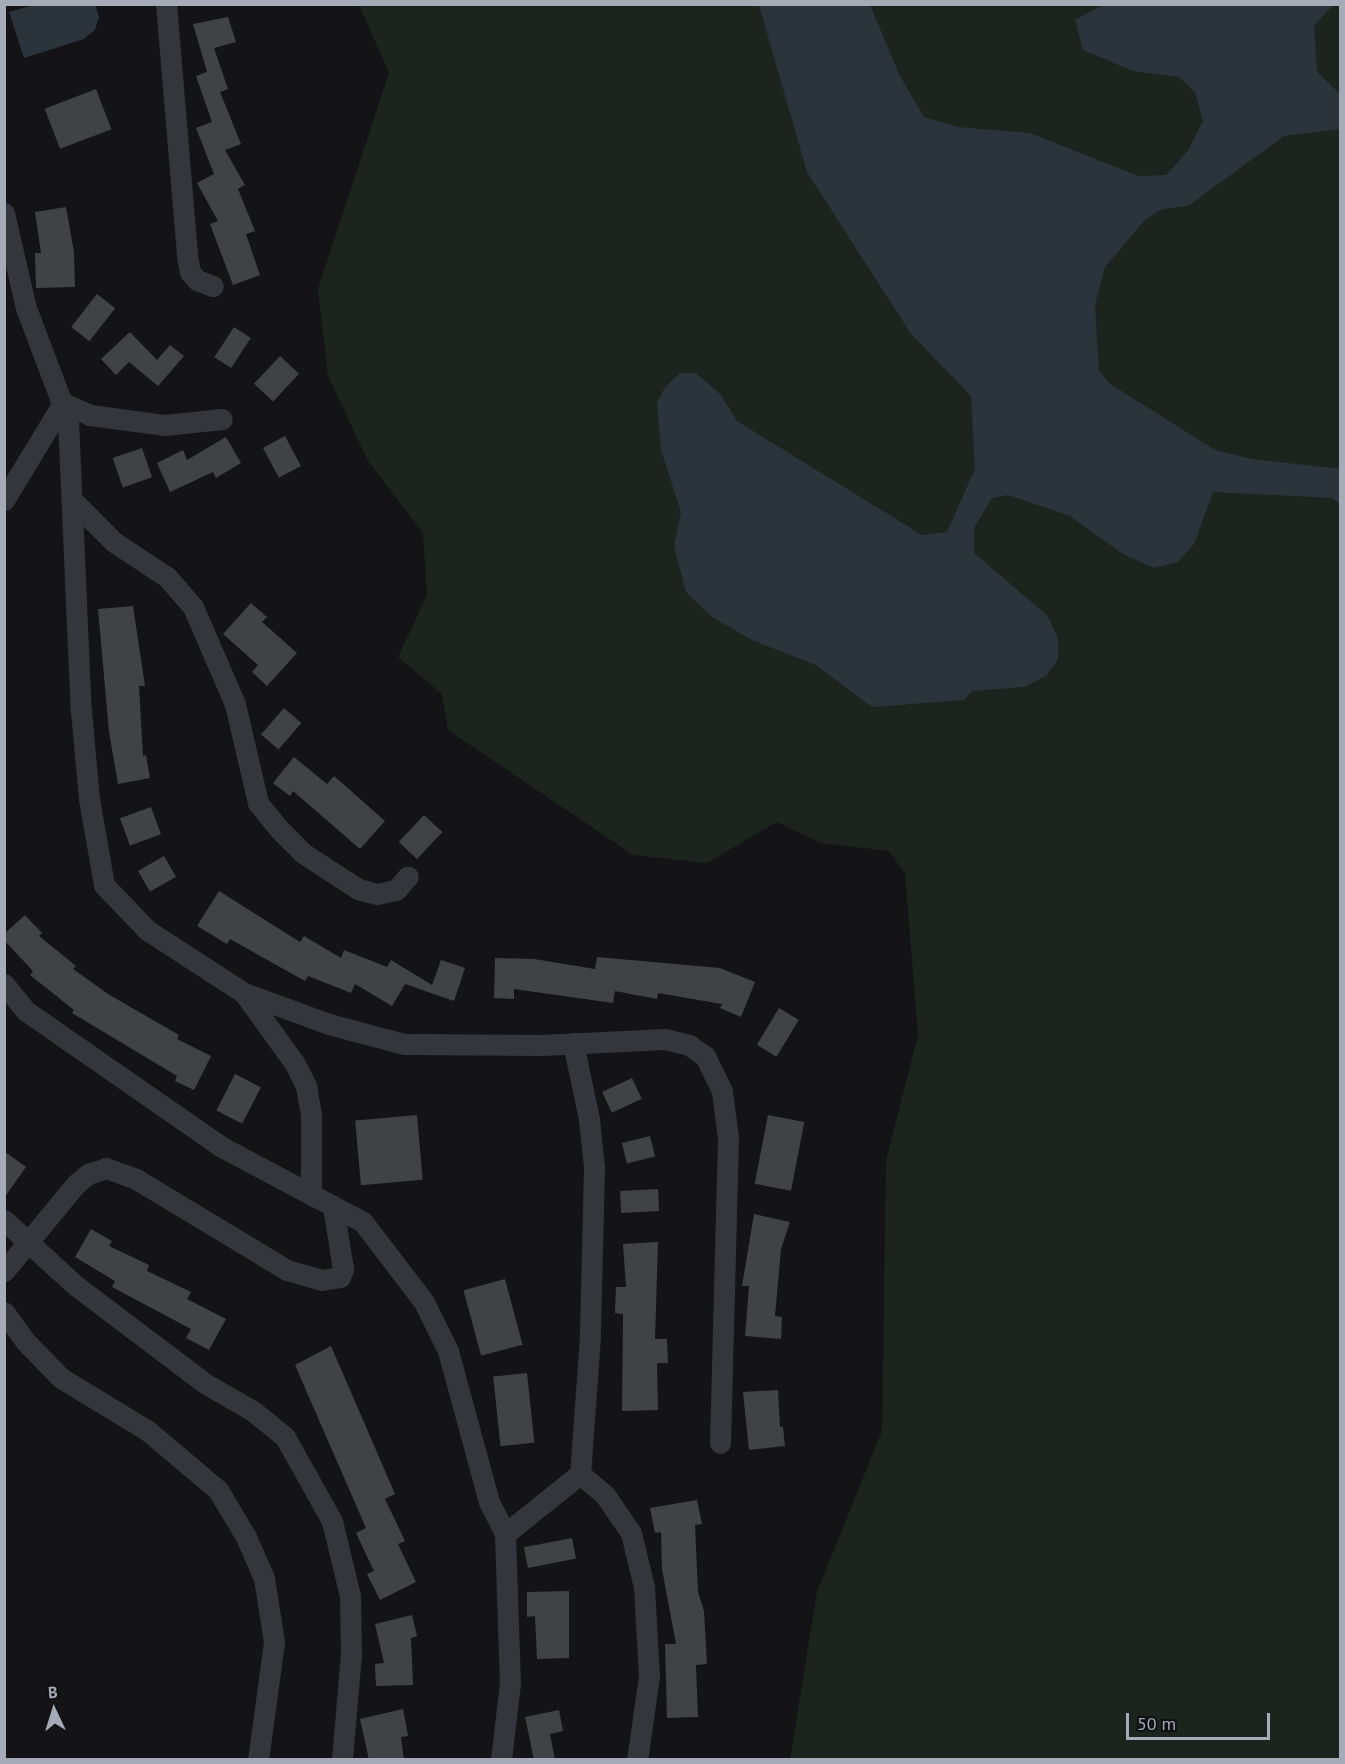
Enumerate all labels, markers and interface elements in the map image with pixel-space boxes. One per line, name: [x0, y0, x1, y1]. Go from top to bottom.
north arrow: [24, 1680, 84, 1740]
text: B: [47, 1682, 58, 1702]
scale bar: [1129, 1701, 1273, 1739]
text: 50 m: [1137, 1712, 1176, 1735]

